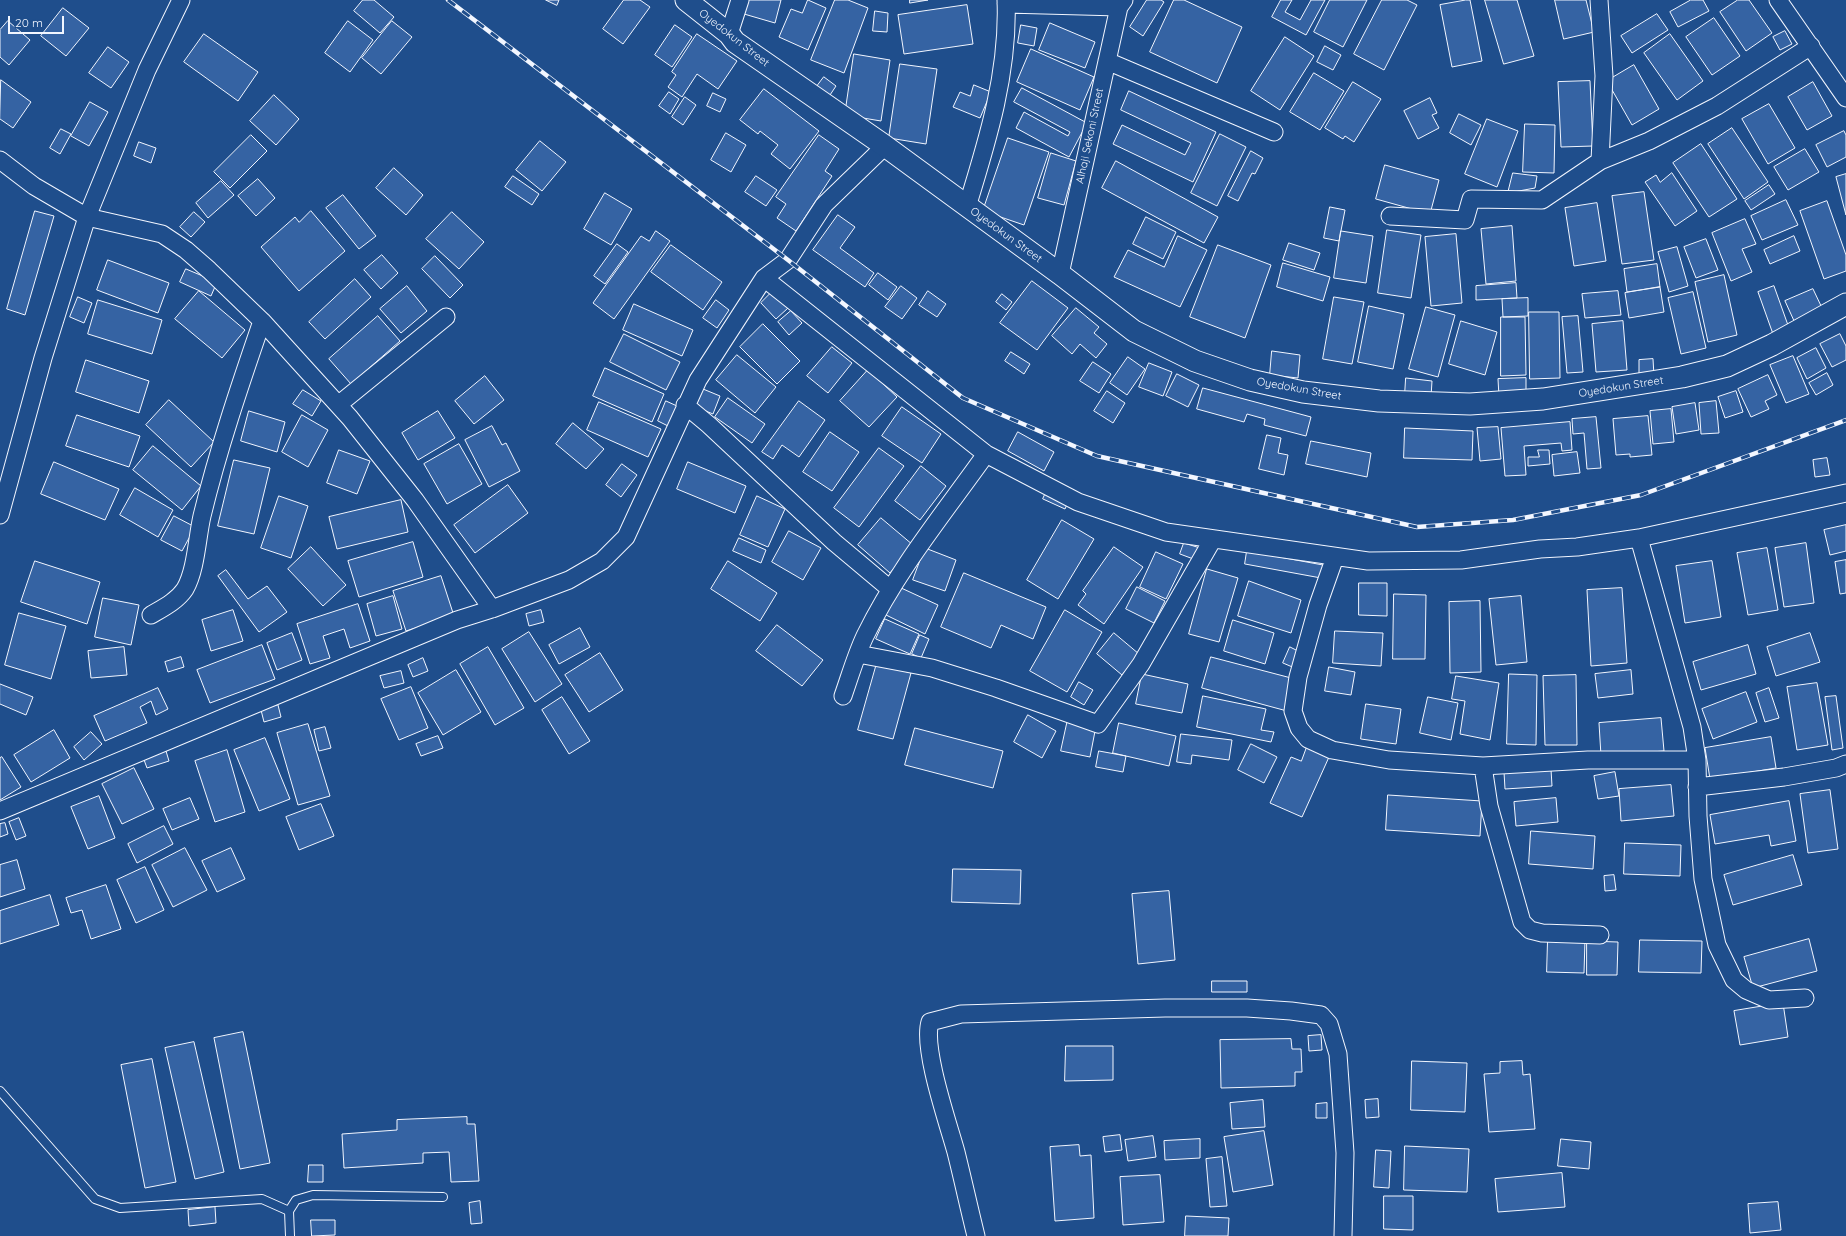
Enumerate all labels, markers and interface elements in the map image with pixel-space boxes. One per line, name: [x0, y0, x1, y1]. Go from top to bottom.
street label: Oyedokun Street: [696, 6, 772, 70]
scale bar: [10, 8, 66, 34]
text: 20 m: [15, 15, 43, 30]
street label: Alhaji Sekoni Street: [1073, 87, 1107, 185]
street label: Oyedokun Street: [967, 204, 1045, 266]
street label: Oyedokun Street: [1578, 374, 1664, 400]
street label: Oyedokun Street: [1256, 375, 1342, 403]

